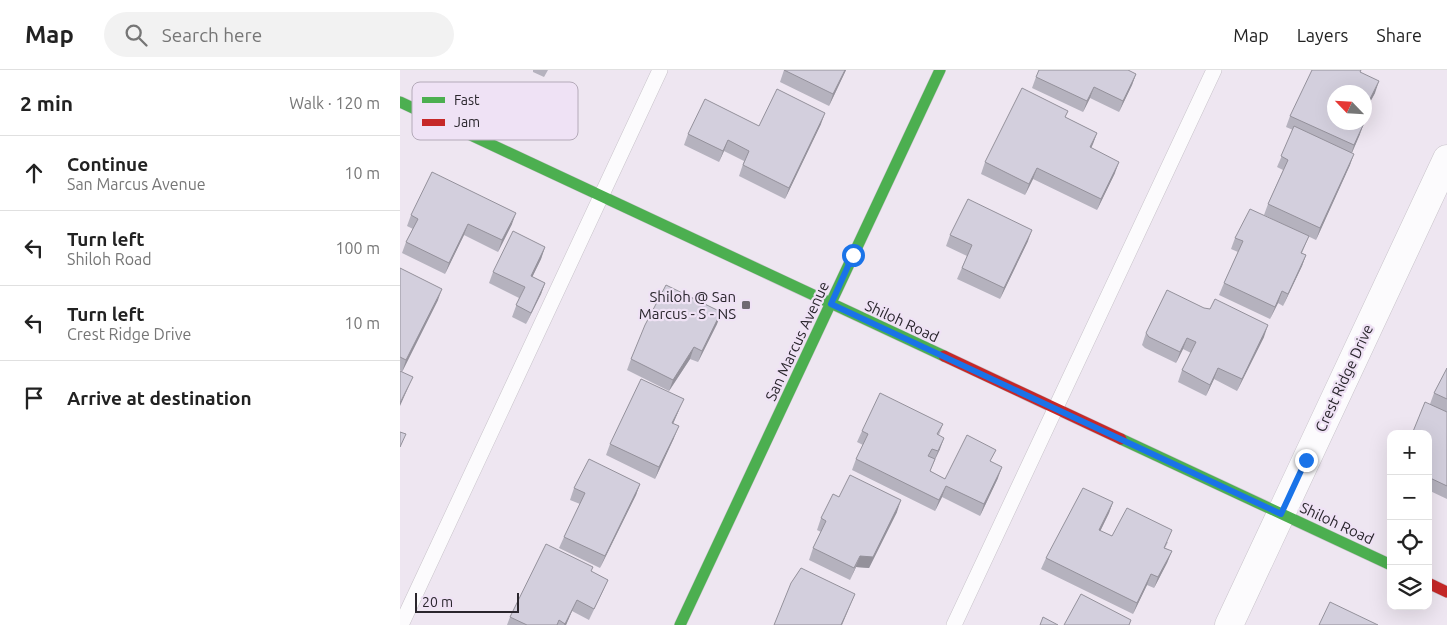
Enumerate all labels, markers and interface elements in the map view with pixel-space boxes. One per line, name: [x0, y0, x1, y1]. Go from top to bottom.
search box: [104, 12, 454, 57]
text: Map: [25, 21, 74, 48]
icon: search: [122, 21, 150, 49]
text: Search here: [162, 24, 262, 46]
text: Map: [1233, 25, 1269, 45]
text: Layers: [1297, 25, 1348, 45]
text: Share: [1376, 25, 1422, 45]
legend: [412, 82, 578, 140]
north arrow: [1327, 85, 1372, 130]
text: 2 min: [20, 91, 73, 115]
text: Fast: [454, 92, 480, 108]
text: Walk · 120 m: [289, 94, 380, 112]
text: Jam: [454, 114, 480, 130]
text: Continue: [67, 153, 148, 175]
icon: ahead: [20, 159, 48, 187]
text: 10 m: [344, 164, 380, 182]
text: San Marcus Avenue: [67, 175, 206, 193]
text: Turn left: [67, 228, 145, 250]
icon: left: [20, 234, 48, 262]
text: 100 m: [335, 239, 380, 257]
route start: [842, 244, 865, 267]
text: Shiloh Road: [67, 250, 152, 268]
street label: San Marcus Avenue: [762, 278, 832, 404]
place label: Shiloh @ San Marcus - S - NS: [639, 288, 736, 322]
street label: Shiloh Road: [862, 297, 942, 345]
marker: Shiloh @ San Marcus - S - NS: [740, 299, 752, 311]
text: Turn left: [67, 303, 145, 325]
icon: left: [20, 309, 48, 337]
text: 10 m: [344, 314, 380, 332]
street label: Crest Ridge Drive: [1312, 322, 1376, 434]
text: Crest Ridge Drive: [67, 325, 191, 343]
icon: arrive: [20, 384, 48, 412]
text: Arrive at destination: [67, 387, 252, 409]
map controls: [1387, 430, 1432, 610]
button: +: [1387, 430, 1432, 475]
route end: [1295, 449, 1318, 472]
button: −: [1387, 475, 1432, 520]
street label: Shiloh Road: [1297, 499, 1377, 547]
button: locate: [1387, 520, 1432, 565]
button: layers: [1387, 565, 1432, 610]
scale bar: [415, 590, 519, 613]
text: 20 m: [422, 594, 453, 610]

